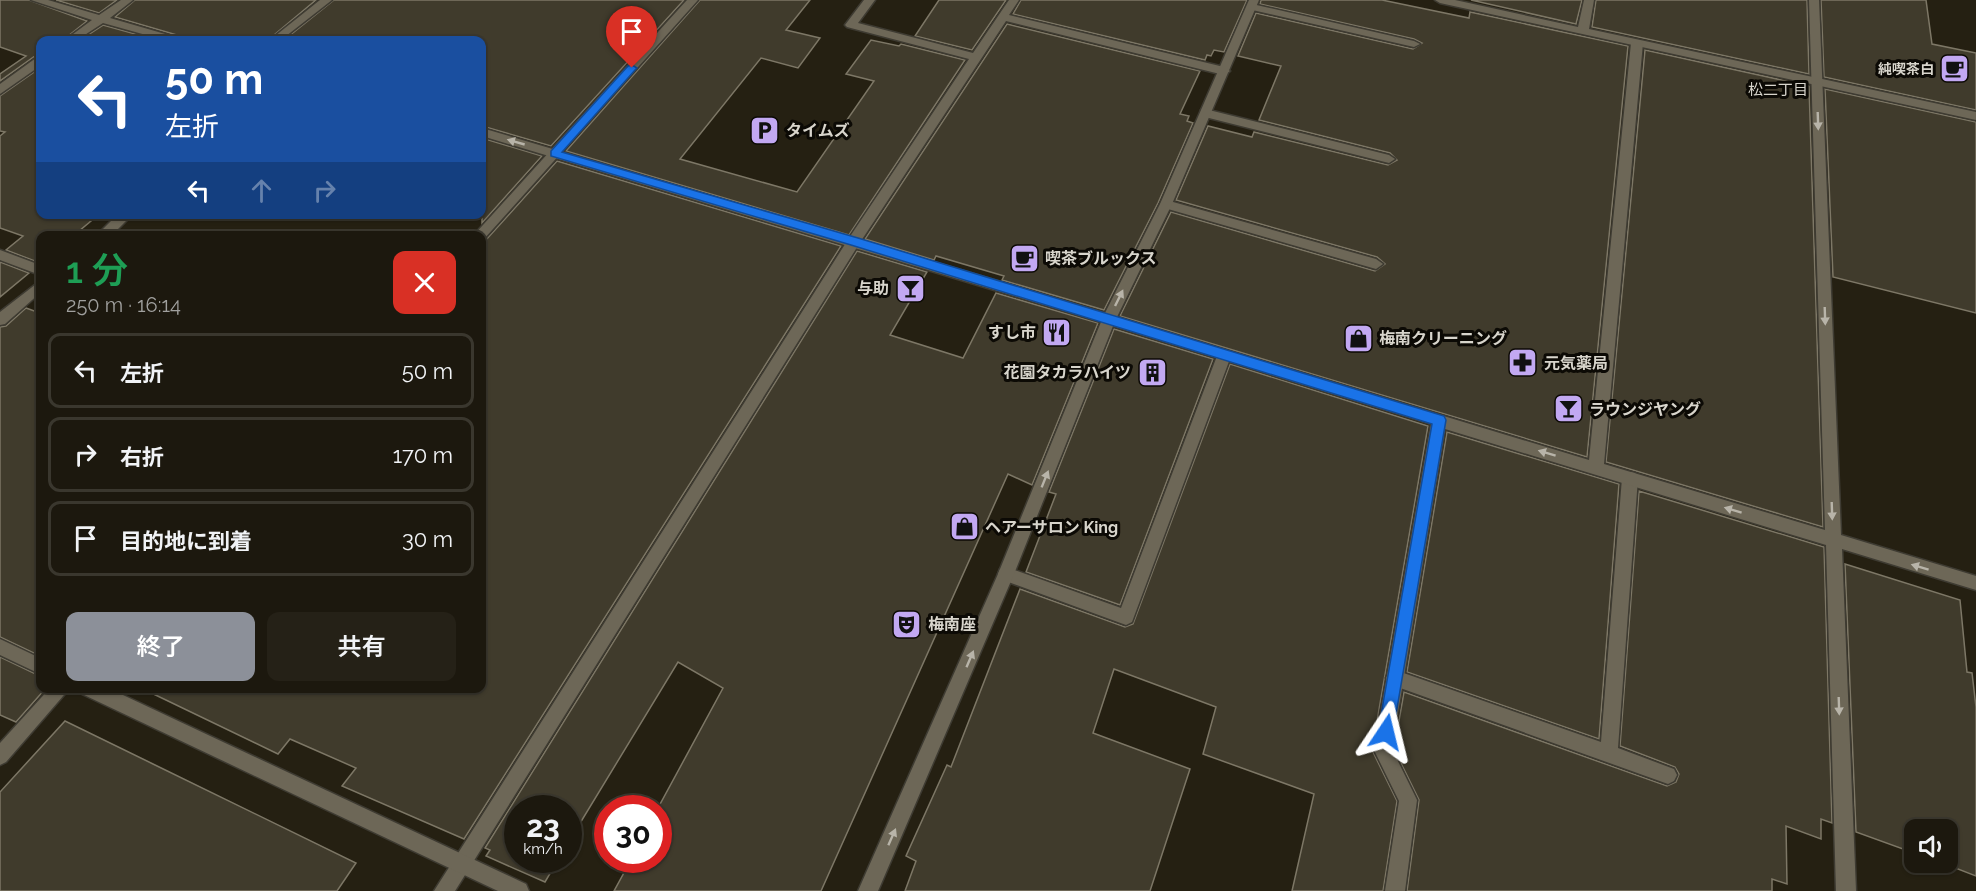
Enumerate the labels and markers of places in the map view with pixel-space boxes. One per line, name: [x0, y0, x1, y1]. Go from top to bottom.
pin: [606, 6, 657, 68]
cafe icon: 純喫茶白: [1939, 53, 1971, 85]
place label: 純喫茶白: [1878, 61, 1934, 77]
parking icon: タイムズ: [749, 114, 781, 146]
place label: タイムズ: [786, 121, 850, 140]
cafe icon: 喫茶ブルックス: [1008, 242, 1040, 274]
place label: 喫茶ブルックス: [1045, 249, 1157, 268]
bar icon: 与助: [894, 272, 926, 304]
place label: 与助: [857, 279, 889, 298]
restaurant icon: すし市: [1041, 316, 1073, 348]
shop icon: 梅南クリーニング: [1342, 322, 1374, 354]
place label: すし市: [988, 323, 1036, 342]
place label: 梅南クリーニング: [1379, 329, 1507, 348]
pharmacy icon: 元気薬局: [1507, 347, 1539, 379]
place label: 元気薬局: [1544, 354, 1608, 373]
building icon: 花園タカラハイツ: [1136, 356, 1168, 388]
place label: 花園タカラハイツ: [1003, 363, 1131, 382]
bar icon: ラウンジヤング: [1552, 393, 1584, 425]
place label: ラウンジヤング: [1589, 400, 1701, 419]
shop icon: ヘアーサロン King: [948, 511, 980, 543]
place label: ヘアーサロン King: [985, 518, 1118, 537]
theatre icon: 梅南座: [891, 608, 923, 640]
place label: 梅南座: [928, 615, 976, 634]

